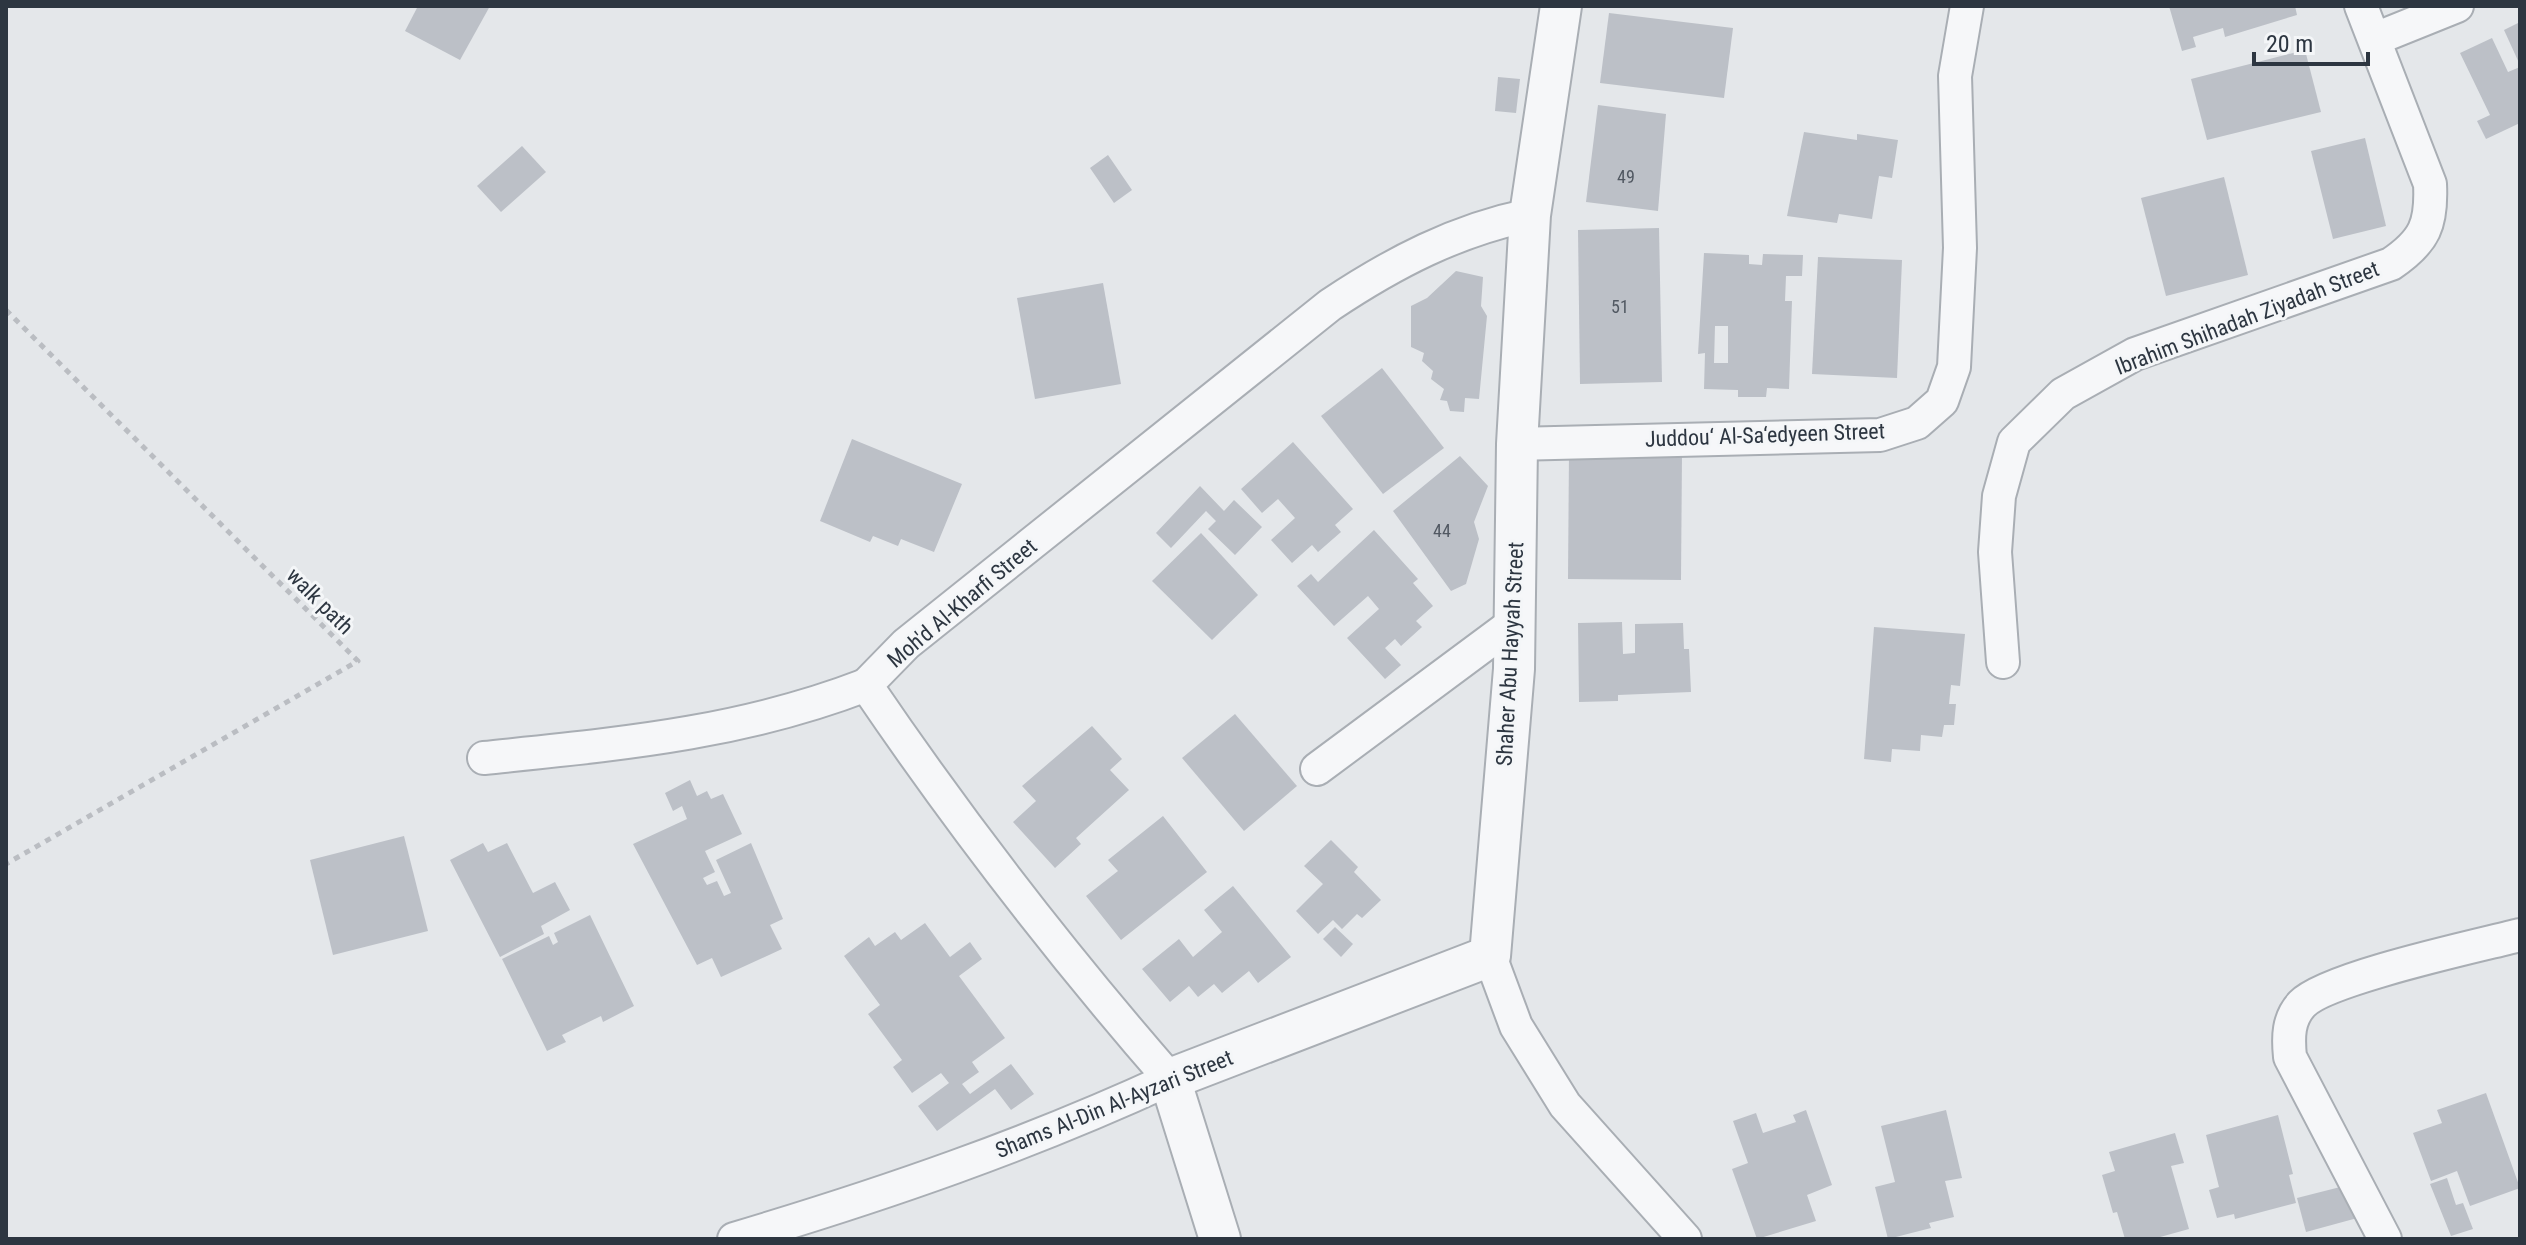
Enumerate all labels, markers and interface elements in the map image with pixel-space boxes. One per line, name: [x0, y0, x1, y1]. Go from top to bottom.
scale bar: [2254, 16, 2368, 66]
text: 20 m: [2266, 30, 2313, 58]
house number: 49: [1617, 166, 1635, 187]
street label: Ibrahim Shihadah Ziyadah Street: [2112, 256, 2382, 380]
house number: 51: [1611, 296, 1629, 317]
street label: Juddou‘ Al-Sa‘edyeen Street: [1644, 418, 1886, 452]
house number: 44: [1433, 520, 1451, 541]
street label: Moh'd Al-Kharfi Street: [882, 533, 1042, 673]
street label: Shaher Abu Hayyah Street: [1492, 541, 1528, 767]
street label: walk path: [282, 563, 358, 639]
street label: Shams Al-Din Al-Ayzari Street: [992, 1045, 1236, 1163]

